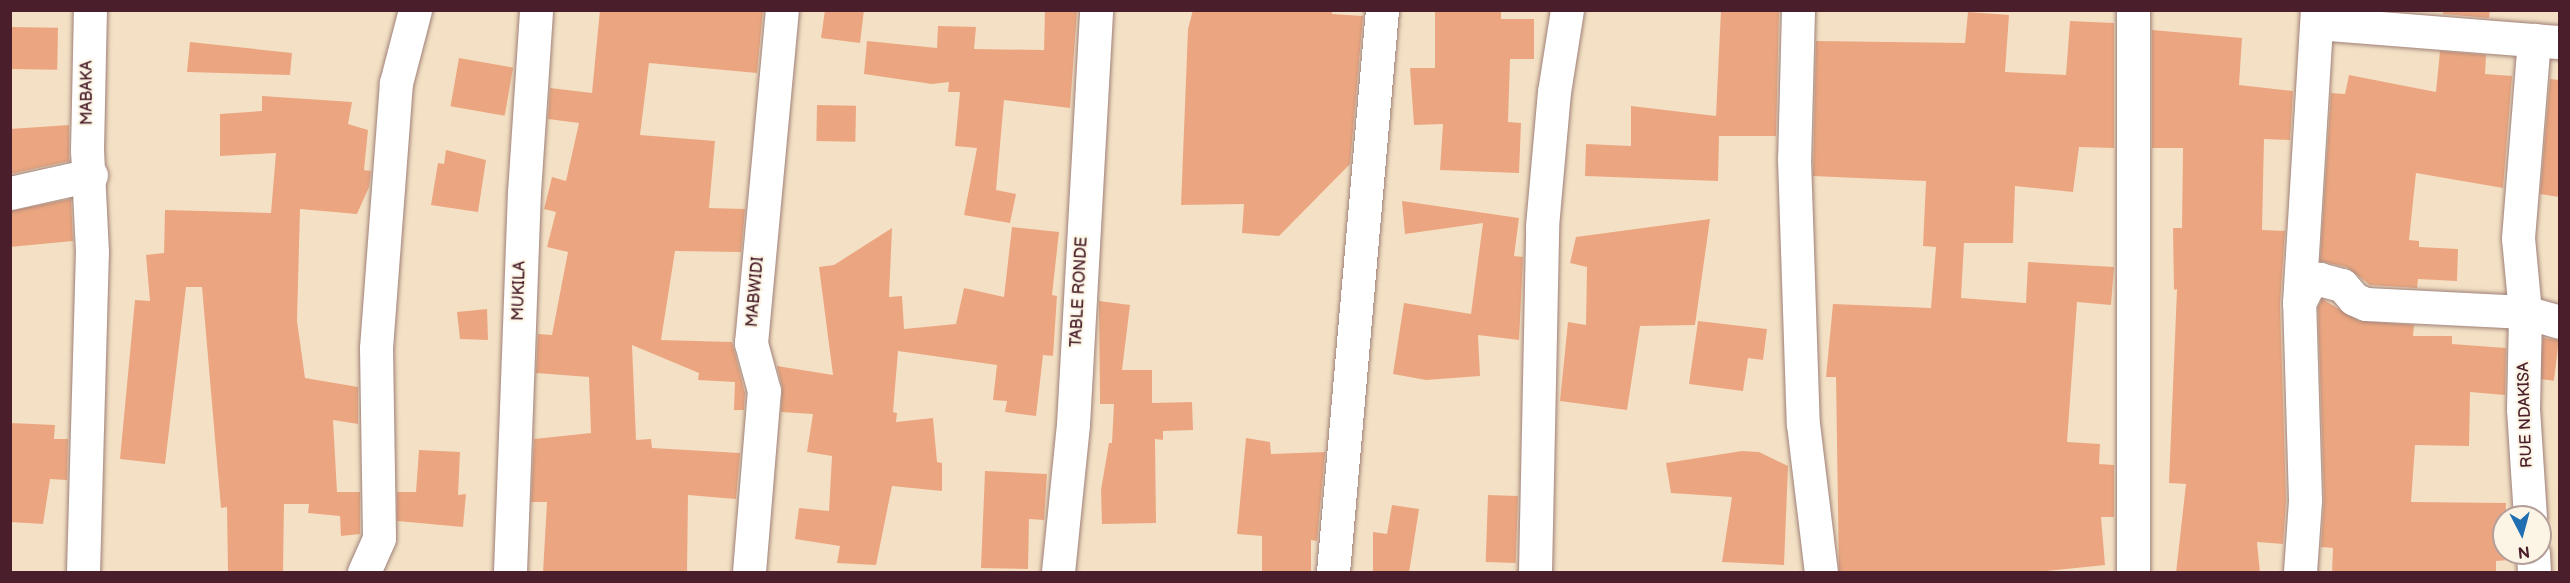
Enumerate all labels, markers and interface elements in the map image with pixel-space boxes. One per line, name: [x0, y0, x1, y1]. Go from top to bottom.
street label: MABAKA: [78, 61, 98, 125]
street label: TABLE RONDE: [1068, 236, 1092, 348]
street label: MABWIDI: [743, 256, 769, 328]
street label: MUKILA: [509, 261, 531, 321]
street label: RUE NDAKISA: [2515, 362, 2537, 468]
north arrow: [2492, 505, 2552, 565]
text: N: [2517, 541, 2531, 561]

